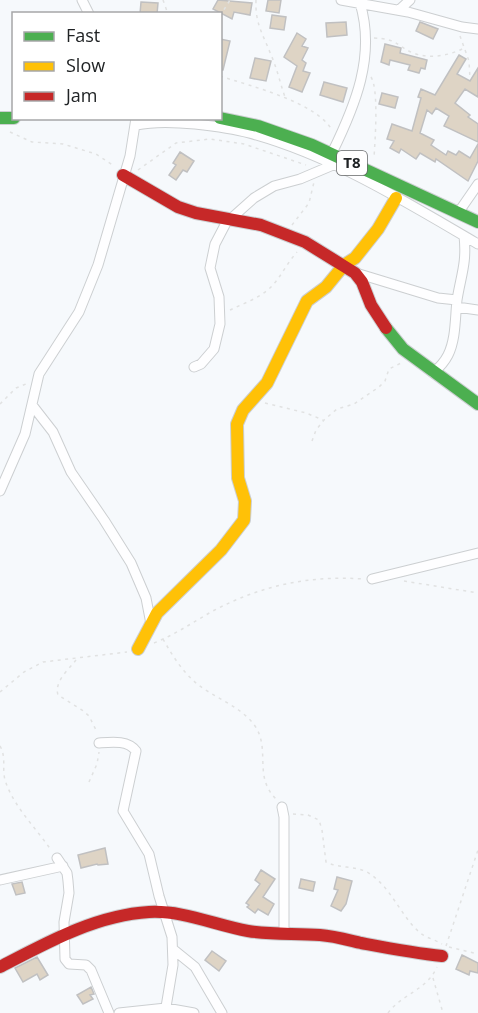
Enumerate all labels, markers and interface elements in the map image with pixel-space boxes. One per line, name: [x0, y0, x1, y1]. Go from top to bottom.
legend: [12, 12, 222, 120]
text: Fast: [66, 23, 100, 47]
text: Slow: [66, 53, 105, 77]
text: Jam: [64, 83, 98, 107]
road number: T8: [337, 151, 367, 175]

